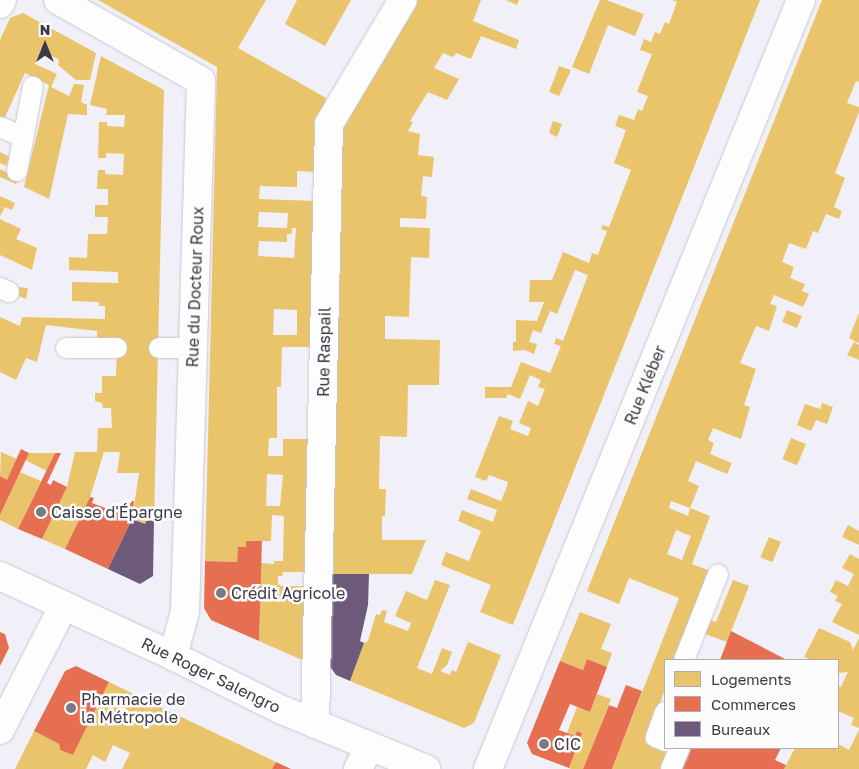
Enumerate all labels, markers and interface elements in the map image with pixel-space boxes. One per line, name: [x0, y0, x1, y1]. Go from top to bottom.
north arrow: [20, 20, 70, 70]
text: N: [40, 21, 50, 38]
street label: Rue du Docteur Roux: [183, 206, 207, 368]
street label: Rue Raspail: [314, 307, 334, 397]
street label: Rue Kléber: [620, 342, 670, 428]
place label: Caisse d'Épargne: [51, 502, 182, 522]
marker: Caisse d'Épargne: [35, 506, 47, 518]
place label: Crédit Agricole: [231, 583, 345, 603]
marker: Crédit Agricole: [215, 587, 227, 599]
street label: Rue Roger Salengro: [138, 633, 284, 717]
legend: [664, 659, 839, 749]
text: Logements: [711, 670, 791, 688]
place label: Pharmacie de la Métropole: [81, 689, 185, 727]
text: Commerces: [711, 695, 796, 713]
marker: Pharmacie de la Métropole: [65, 702, 77, 714]
text: Bureaux: [711, 720, 770, 738]
place label: CIC: [554, 734, 581, 754]
marker: CIC: [538, 738, 550, 750]

